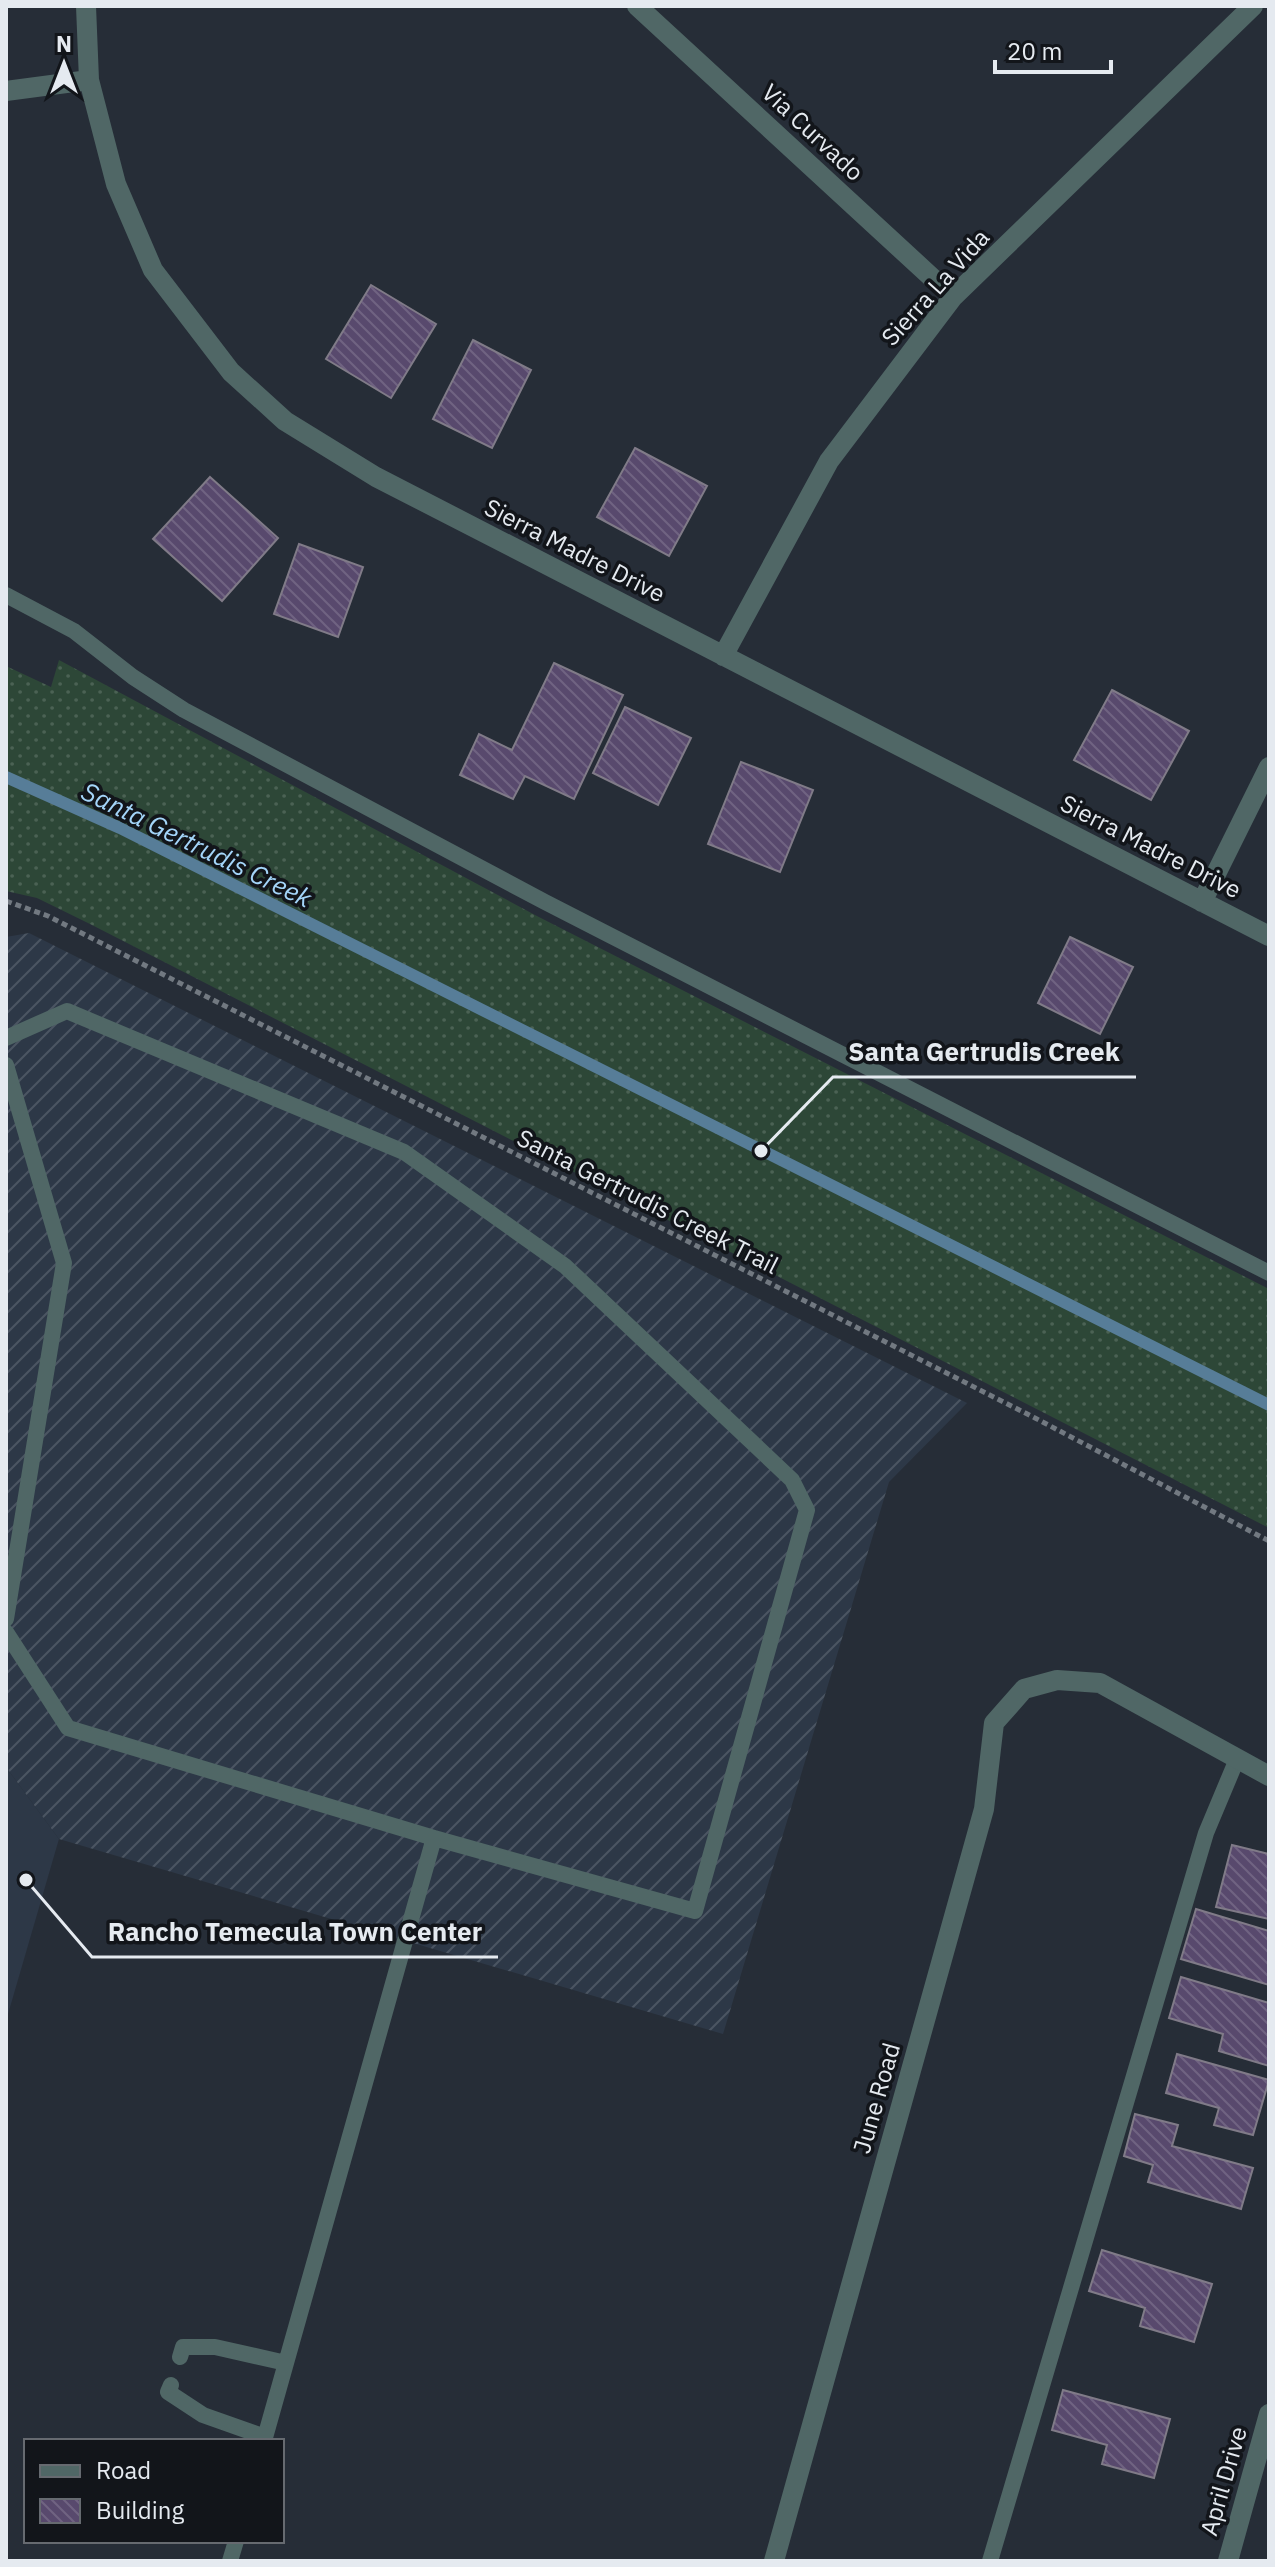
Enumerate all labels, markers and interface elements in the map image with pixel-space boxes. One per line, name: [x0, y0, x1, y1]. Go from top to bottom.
north arrow: [24, 24, 104, 104]
scale bar: [995, 24, 1111, 74]
text: N: [56, 29, 72, 58]
text: 20 m: [1007, 35, 1062, 67]
street label: Via Curvado: [755, 76, 871, 188]
street label: Sierra La Vida: [874, 222, 996, 352]
street label: Sierra Madre Drive: [479, 491, 671, 609]
water label: Santa Gertrudis Creek: [76, 773, 318, 915]
street label: Sierra Madre Drive: [1055, 787, 1247, 905]
callout: Santa Gertrudis Creek: [833, 1027, 1136, 1077]
text: Santa Gertrudis Creek: [848, 1034, 1120, 1068]
street label: Santa Gertrudis Creek Trail: [512, 1121, 784, 1281]
callout: Rancho Temecula Town Center: [92, 1907, 498, 1957]
text: Rancho Temecula Town Center: [108, 1914, 482, 1948]
street label: June Road: [845, 2039, 907, 2157]
street label: April Drive: [1192, 2423, 1254, 2539]
legend: [24, 2439, 284, 2543]
text: Road: [96, 2454, 151, 2486]
text: Building: [96, 2494, 184, 2526]

